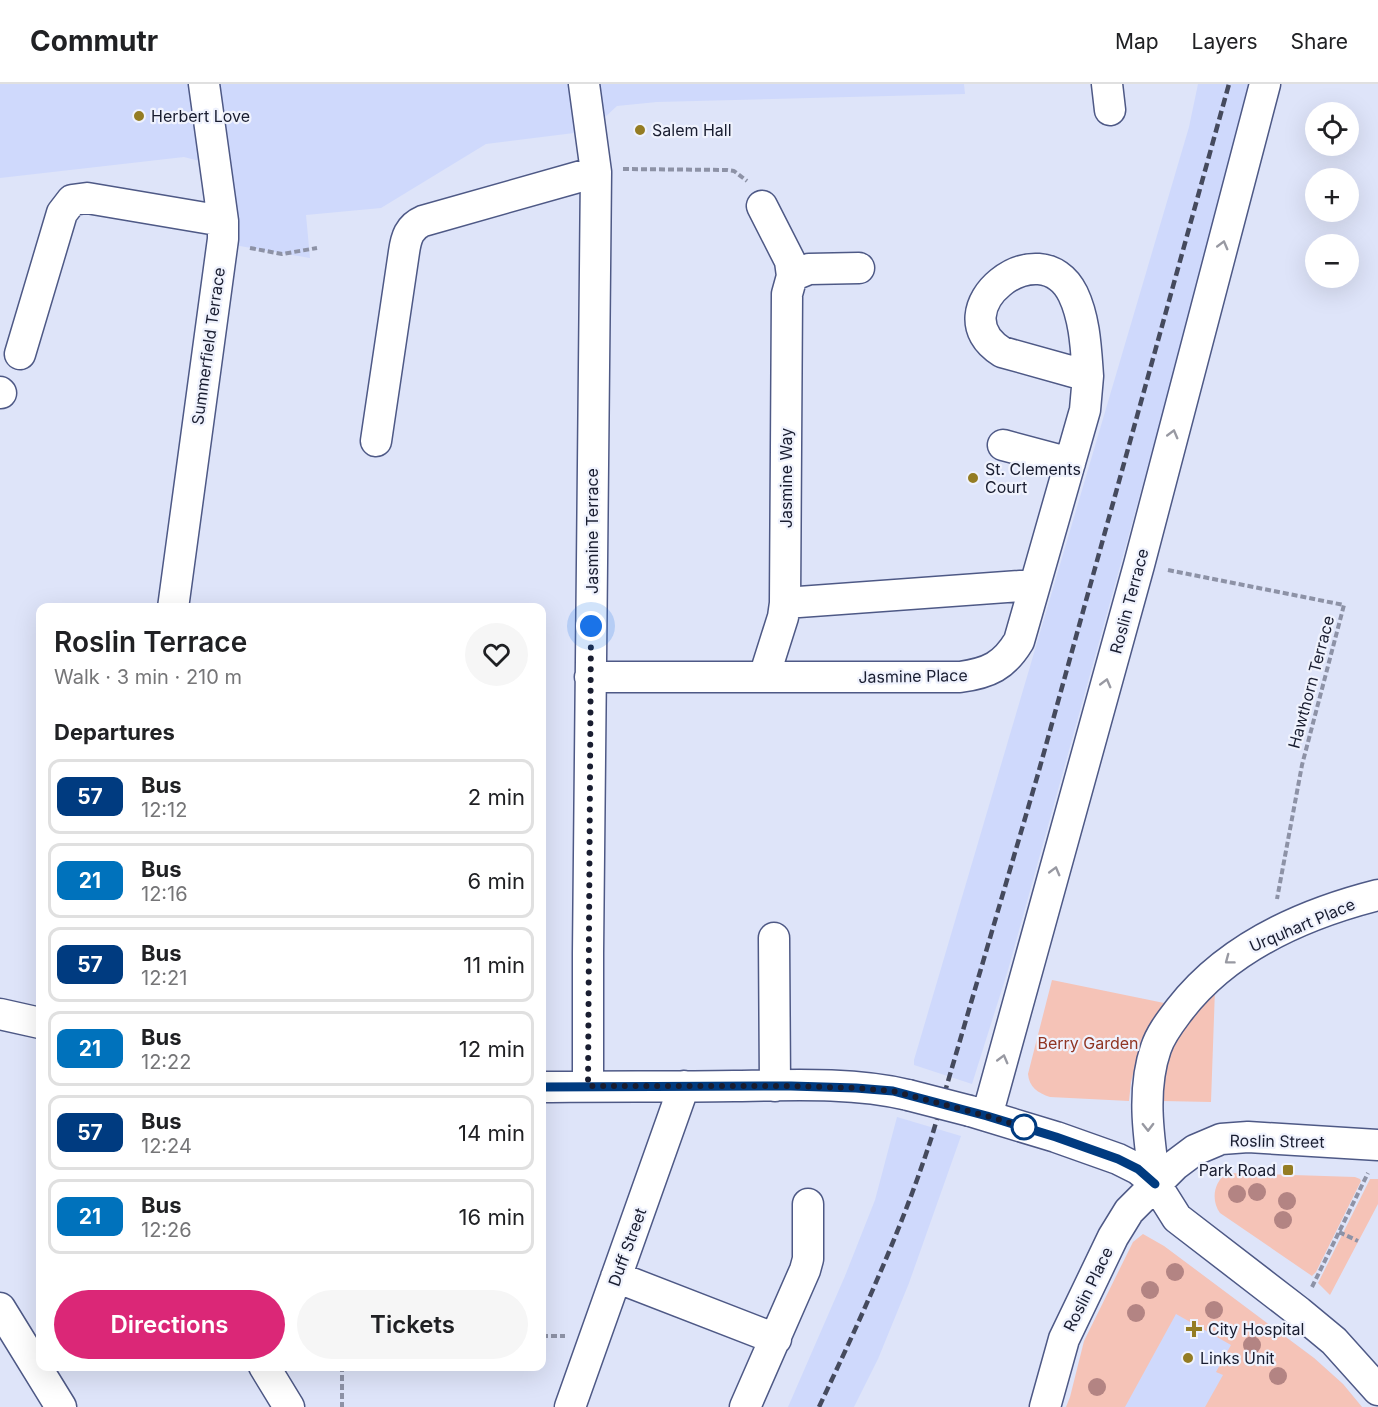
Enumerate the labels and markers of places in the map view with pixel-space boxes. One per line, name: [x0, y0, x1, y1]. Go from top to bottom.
place label: Herbert Love: [151, 106, 250, 126]
marker: Herbert Love: [132, 109, 146, 123]
place label: Salem Hall: [652, 120, 732, 140]
marker: Salem Hall: [633, 123, 647, 137]
place label: St. Clements Court: [985, 459, 1081, 497]
marker: St. Clements Court: [966, 471, 980, 485]
unlabelled marker: [1011, 1114, 1037, 1140]
place label: Park Road: [1199, 1160, 1276, 1180]
marker: Park Road: [1281, 1163, 1295, 1177]
place label: City Hospital: [1208, 1319, 1304, 1339]
marker: City Hospital: [1185, 1320, 1203, 1338]
place label: Links Unit: [1200, 1348, 1275, 1368]
marker: Links Unit: [1181, 1351, 1195, 1365]

